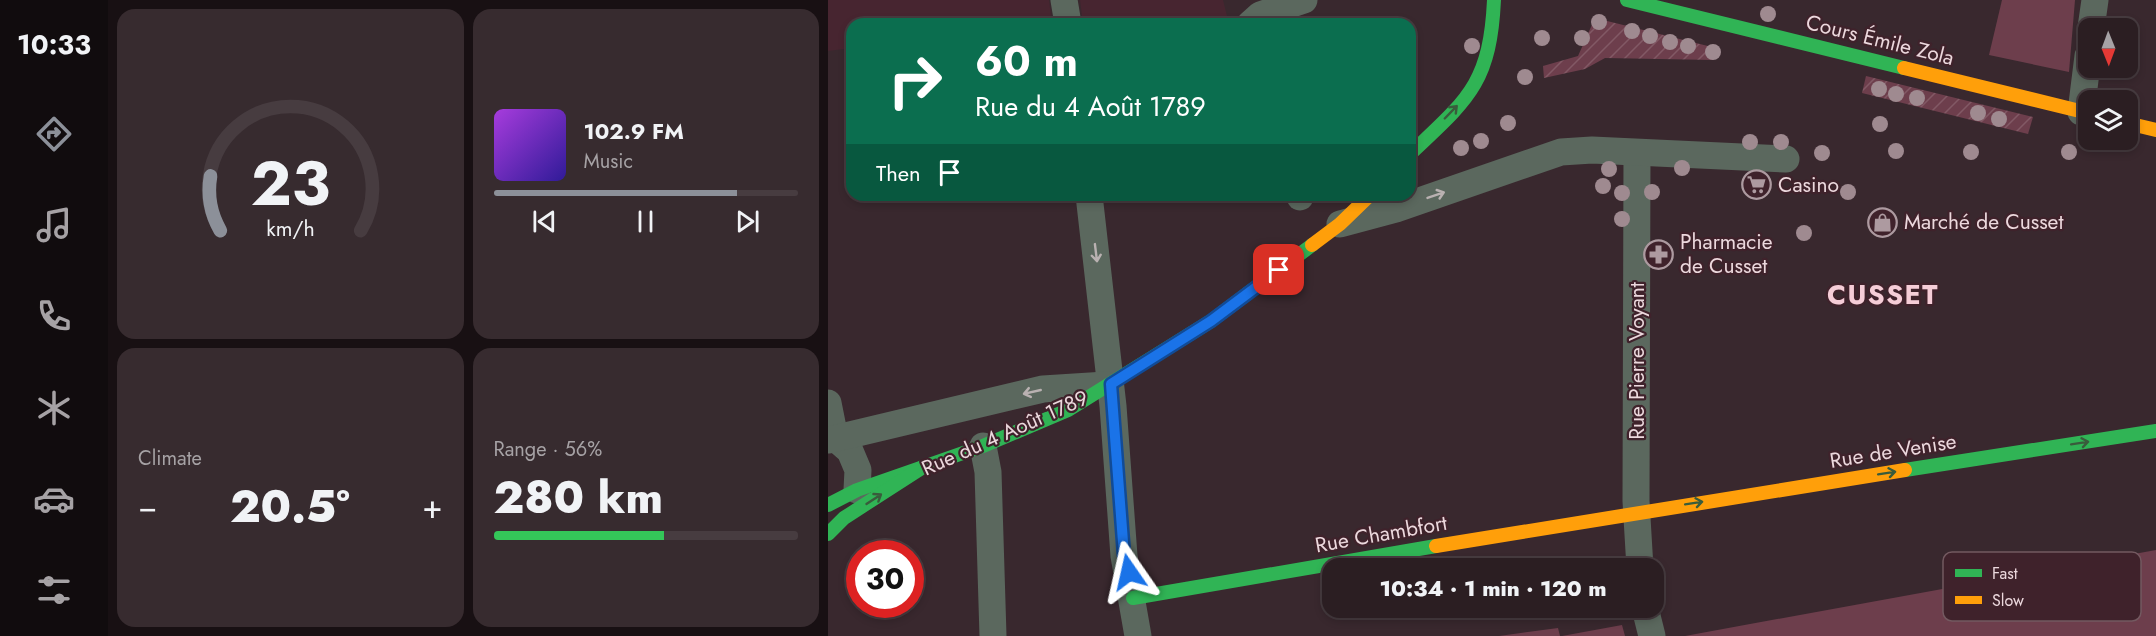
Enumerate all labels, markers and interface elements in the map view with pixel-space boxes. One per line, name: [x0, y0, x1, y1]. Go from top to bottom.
street label: Cours Émile Zola: [1803, 7, 1957, 73]
north arrow: [2078, 18, 2138, 78]
map controls: [2078, 18, 2138, 150]
text: 10:33: [17, 25, 91, 64]
text: 60 m: [975, 31, 1078, 92]
icon: right: [876, 42, 954, 120]
text: Rue du 4 Août 1789: [975, 87, 1206, 126]
button: layers: [2078, 90, 2138, 150]
one-way arrow: [1443, 105, 1458, 120]
icon: directions: [33, 113, 75, 155]
text: 102.9 FM: [584, 115, 684, 147]
text: 23: [250, 138, 330, 228]
text: Music: [584, 147, 633, 176]
icon: arrive: [933, 156, 966, 189]
text: Then: [876, 157, 921, 189]
supermarket icon: Casino: [1741, 169, 1773, 201]
place label: Casino: [1778, 170, 1839, 200]
one-way arrow: [1426, 189, 1445, 200]
icon: music: [33, 204, 75, 246]
icon: previous: [528, 205, 561, 238]
icon: pause: [629, 205, 662, 238]
icon: next: [731, 205, 764, 238]
shop icon: Marché de Cusset: [1867, 206, 1899, 238]
place label: Marché de Cusset: [1904, 207, 2063, 237]
text: km/h: [266, 213, 314, 244]
place label: Pharmacie de Cusset: [1680, 227, 1773, 281]
pharmacy icon: Pharmacie de Cusset: [1643, 238, 1675, 270]
one-way arrow: [1091, 243, 1102, 263]
pin: [1253, 244, 1304, 295]
icon: arrive: [1262, 253, 1295, 286]
district label: CUSSET: [1827, 275, 1939, 314]
street label: Rue Pierre Voyant: [1622, 282, 1652, 440]
icon: phone: [33, 295, 75, 337]
street label: Rue du 4 Août 1789: [917, 383, 1093, 483]
icon: climate: [33, 387, 75, 429]
one-way arrow: [1022, 387, 1041, 399]
street label: Rue de Venise: [1828, 426, 1959, 476]
text: Range · 56%: [494, 435, 602, 464]
one-way arrow: [2069, 437, 2089, 448]
text: Climate: [138, 444, 202, 473]
text: 280 km: [494, 465, 663, 530]
one-way arrow: [1877, 467, 1896, 478]
text: 20.5°: [230, 474, 350, 539]
icon: car: [33, 478, 75, 520]
text: −: [138, 483, 157, 530]
text: +: [422, 483, 443, 530]
one-way arrow: [865, 493, 882, 505]
one-way arrow: [1684, 497, 1704, 508]
street label: Rue Chambfort: [1313, 508, 1449, 560]
speed limit sign: 30: [846, 540, 924, 618]
position arrow: [1097, 540, 1161, 604]
legend: [1943, 552, 2141, 621]
text: Fast: [1992, 562, 2018, 585]
icon: filters: [33, 569, 75, 611]
text: 10:34 · 1 min · 120 m: [1379, 572, 1607, 604]
text: Slow: [1992, 589, 2024, 612]

